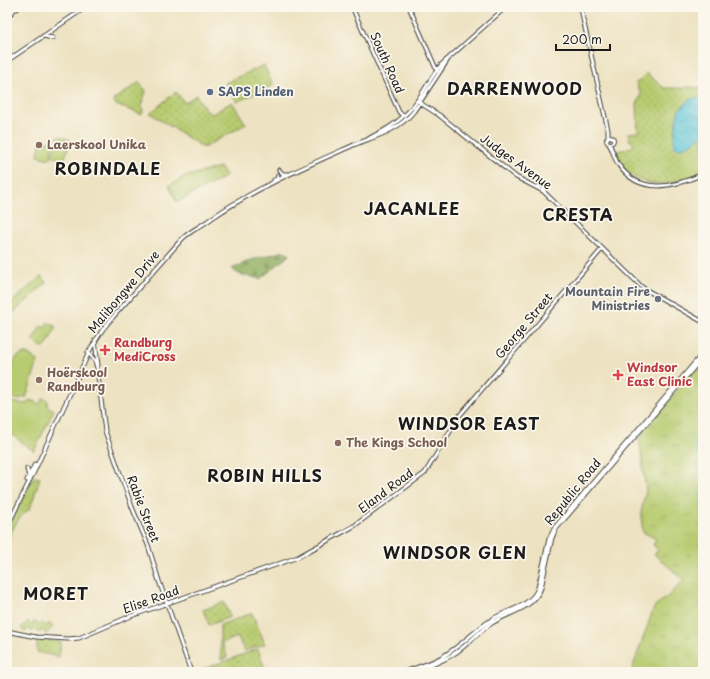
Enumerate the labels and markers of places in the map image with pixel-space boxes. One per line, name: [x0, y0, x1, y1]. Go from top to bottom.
place label: SAPS Linden: [218, 82, 294, 100]
marker: SAPS Linden: [205, 87, 215, 97]
place label: Laerskool Unika: [47, 135, 147, 153]
marker: Laerskool Unika: [34, 140, 44, 150]
place label: Mountain Fire Ministries: [565, 282, 650, 314]
marker: Mountain Fire Ministries: [653, 294, 663, 304]
place label: Randburg MediCross: [114, 333, 176, 365]
marker: Randburg MediCross: [99, 344, 111, 356]
place label: Windsor East Clinic: [627, 358, 692, 390]
place label: Hoërskool Randburg: [47, 363, 108, 395]
marker: Windsor East Clinic: [612, 369, 624, 381]
marker: Hoërskool Randburg: [34, 375, 44, 385]
place label: The Kings School: [346, 433, 448, 451]
marker: The Kings School: [333, 438, 343, 448]

